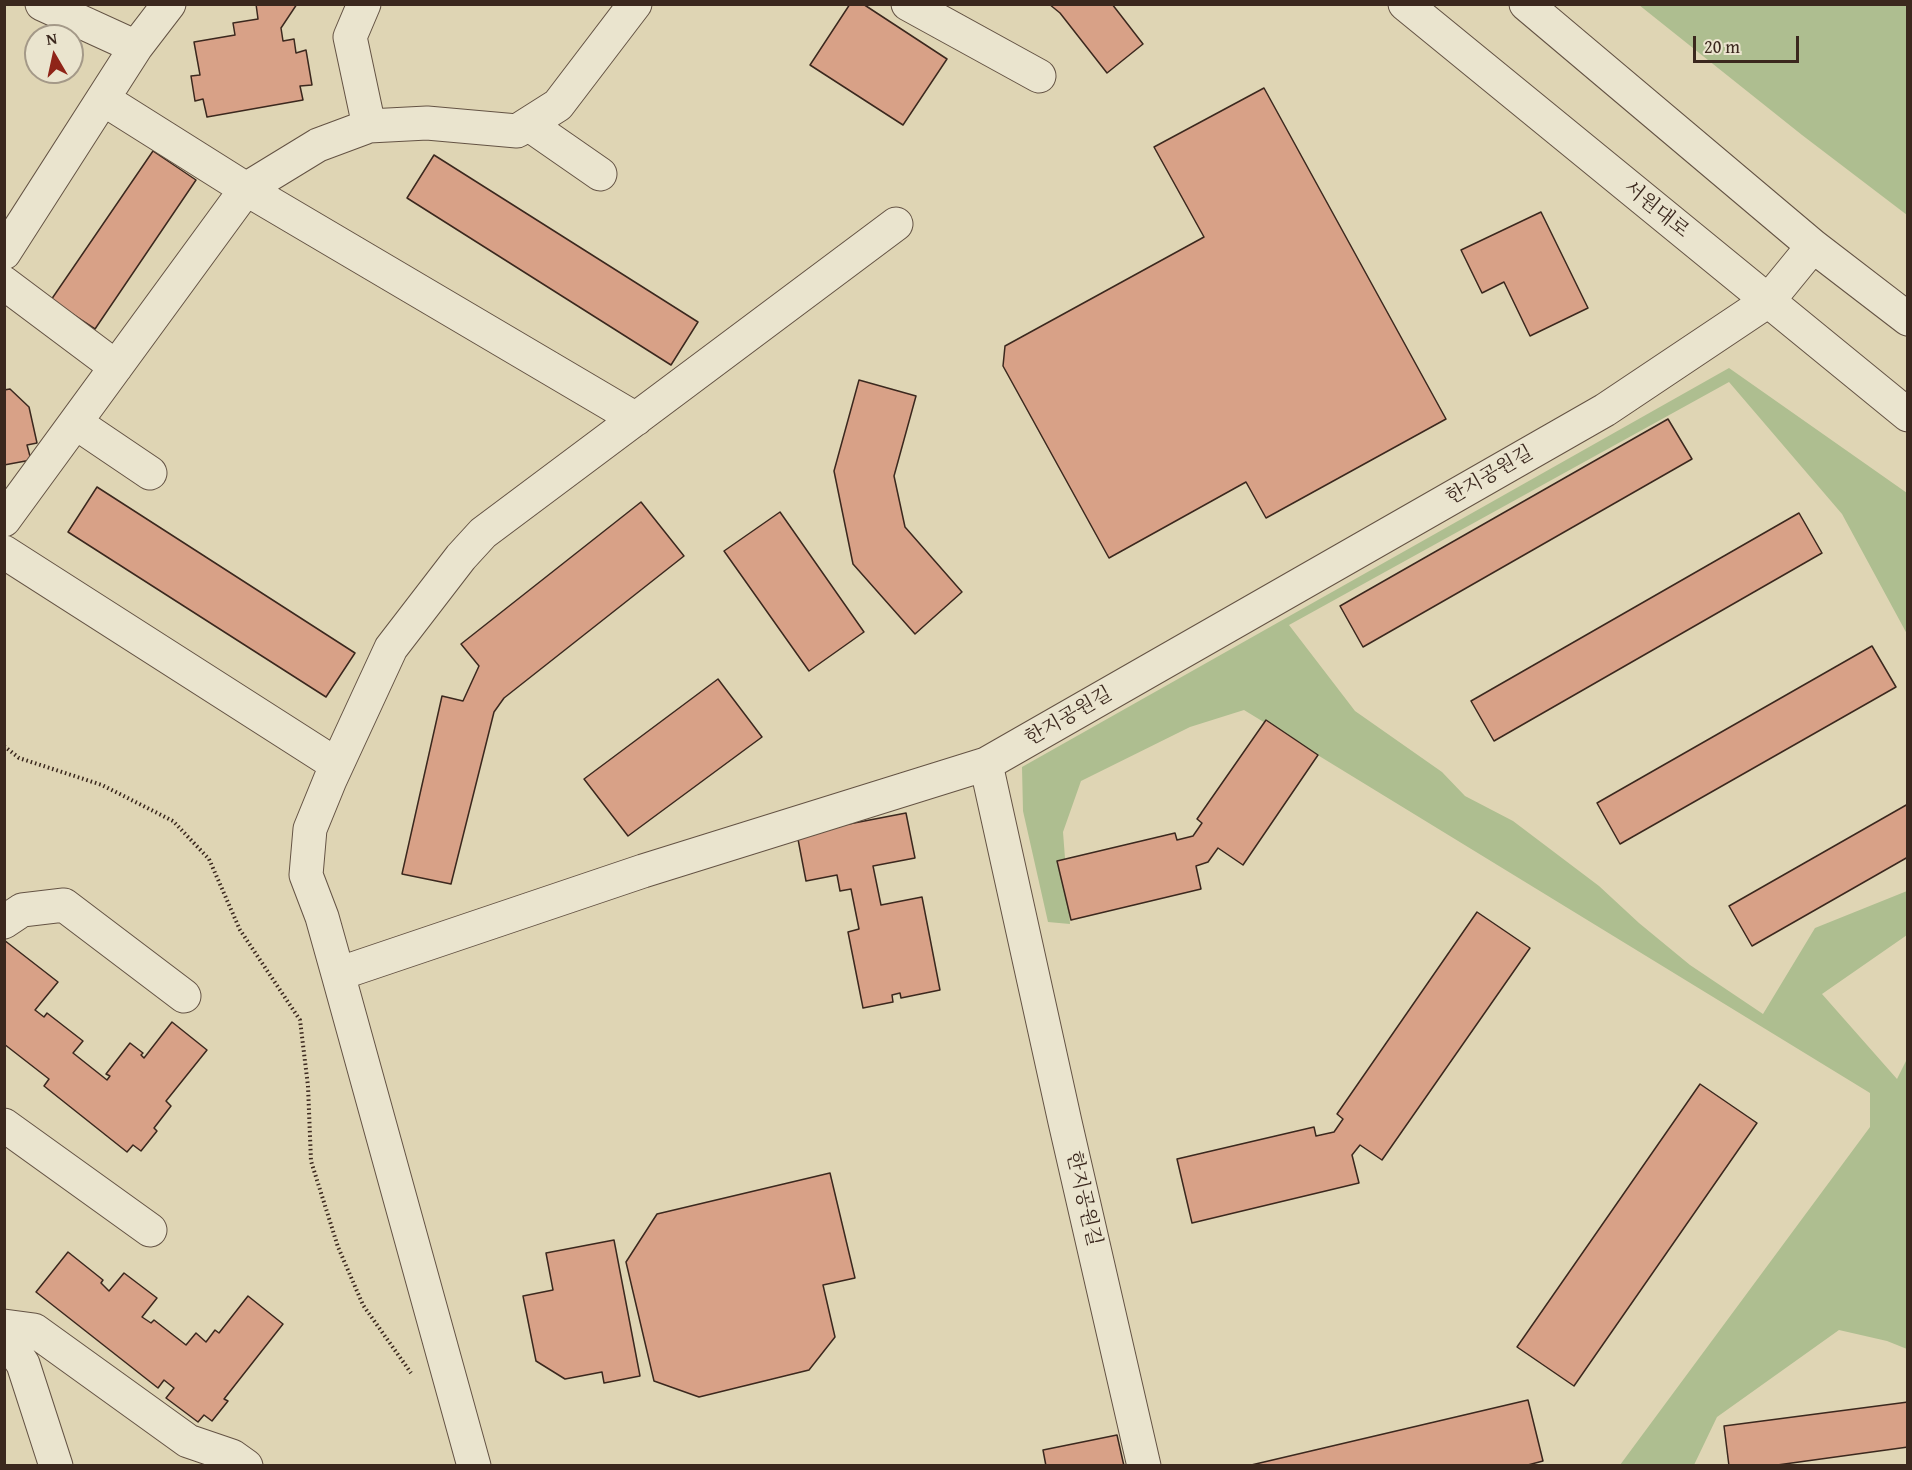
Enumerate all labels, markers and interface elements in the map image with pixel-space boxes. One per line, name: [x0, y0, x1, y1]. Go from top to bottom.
north arrow: [24, 24, 84, 84]
scale bar: [1696, 24, 1802, 62]
text: N: [44, 26, 59, 51]
text: 20 m: [1704, 33, 1740, 60]
street label: 서원대로: [1618, 176, 1694, 244]
street label: 한지공원길: [1442, 441, 1538, 511]
street label: 한지공원길: [1021, 682, 1117, 752]
street label: 한지공원길: [1060, 1149, 1106, 1249]

